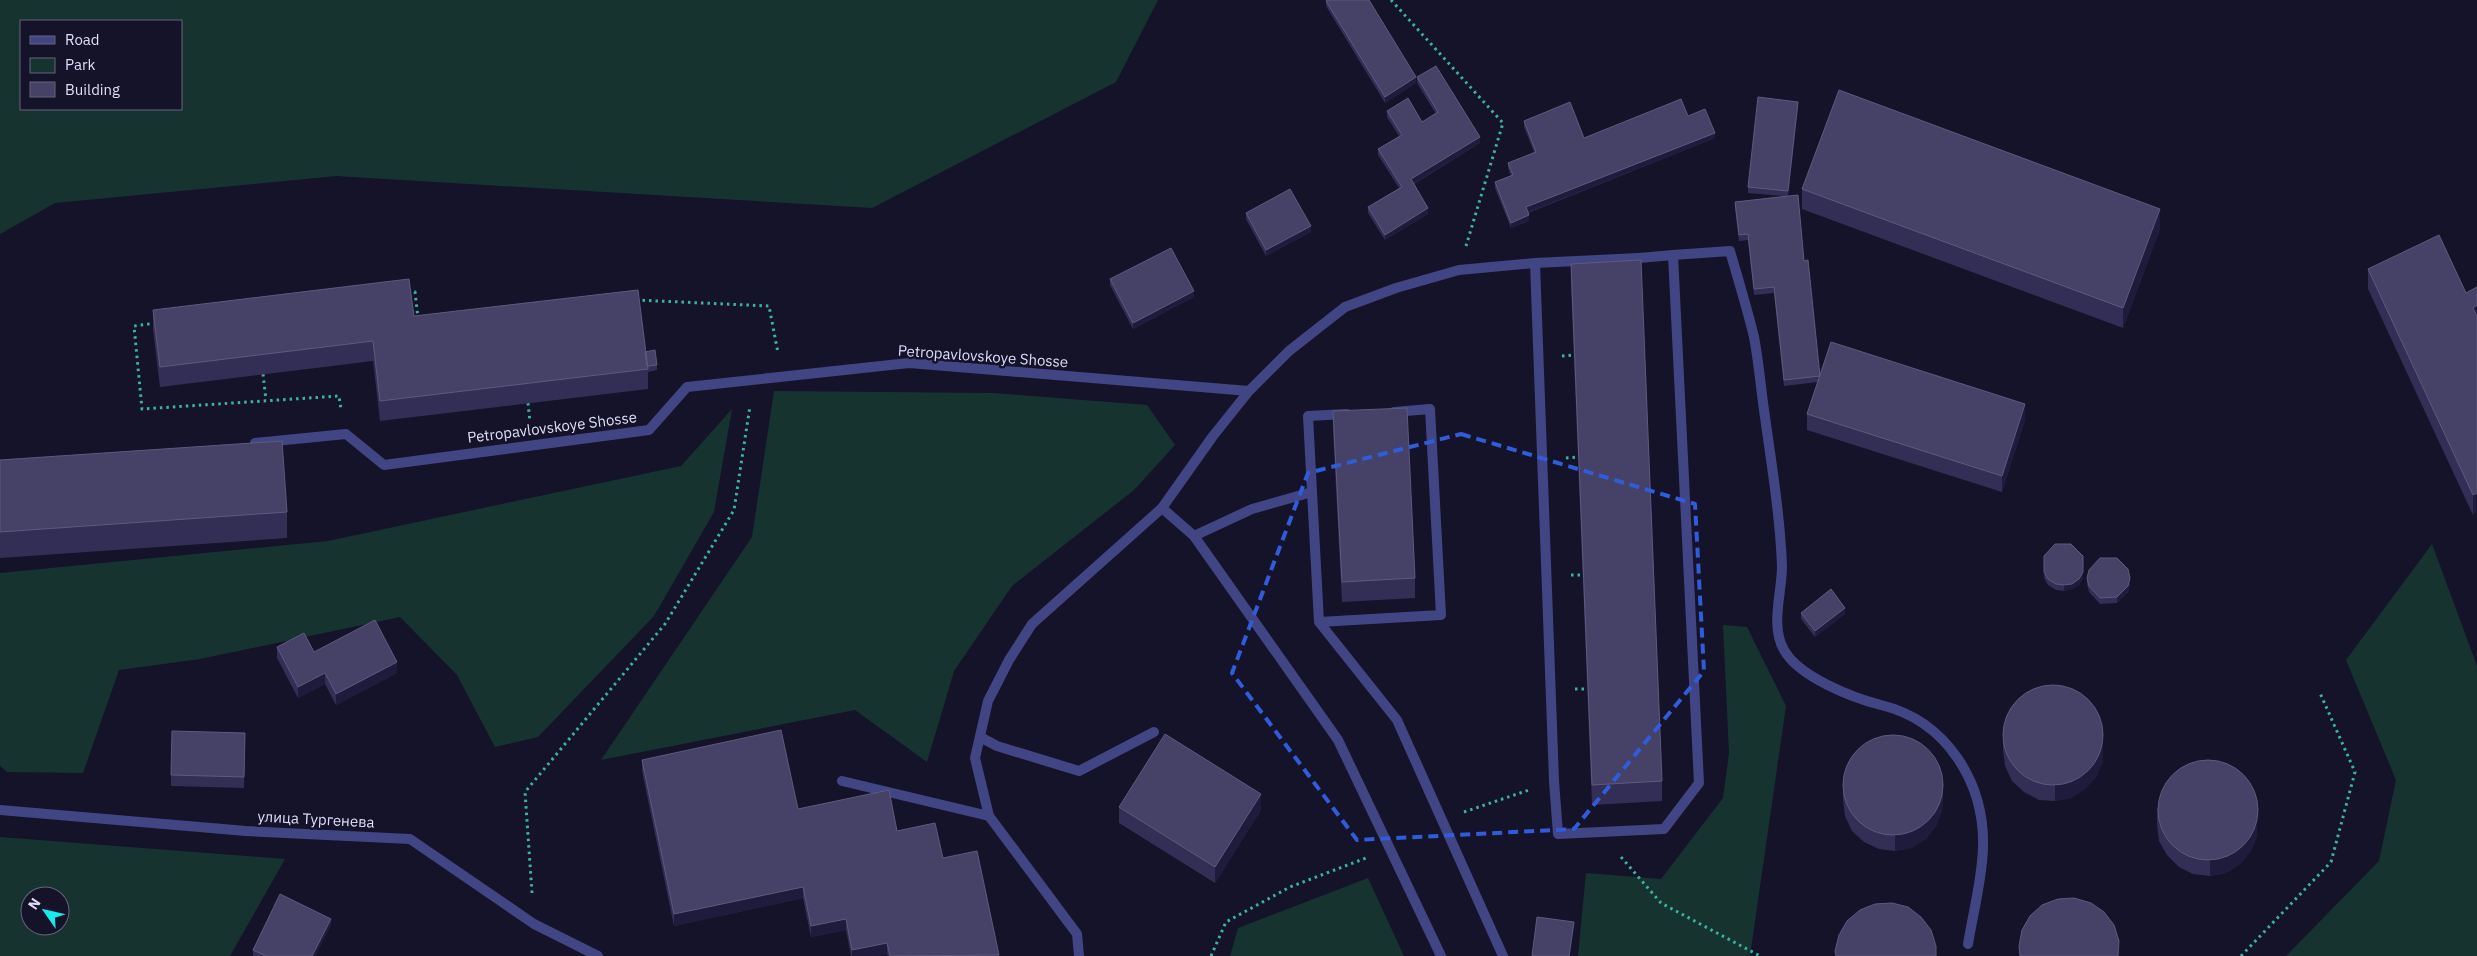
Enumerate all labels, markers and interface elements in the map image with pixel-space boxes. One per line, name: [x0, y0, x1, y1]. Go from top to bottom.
legend: [20, 20, 182, 110]
text: Road: [65, 30, 100, 49]
text: Park: [65, 55, 95, 74]
text: Building: [65, 80, 120, 99]
street label: Petropavlovskoye Shosse: [897, 341, 1069, 371]
street label: Petropavlovskoye Shosse: [466, 407, 638, 447]
street label: улица Тургенева: [257, 806, 375, 832]
north arrow: [20, 886, 70, 936]
text: N: [24, 894, 45, 913]

